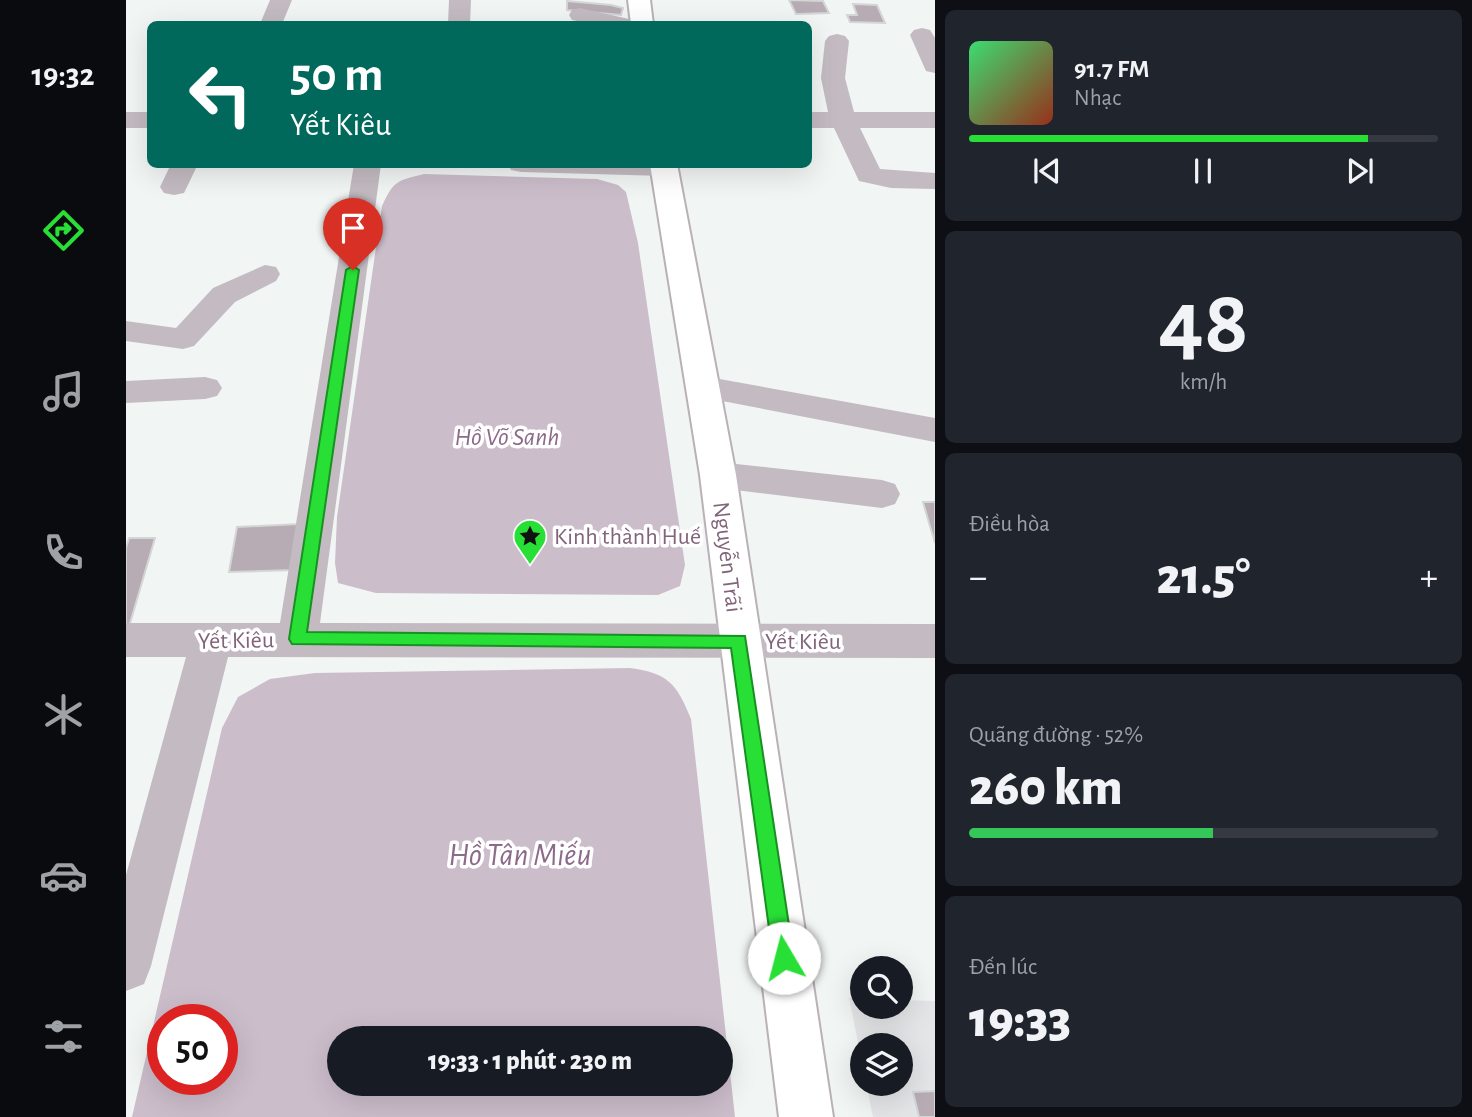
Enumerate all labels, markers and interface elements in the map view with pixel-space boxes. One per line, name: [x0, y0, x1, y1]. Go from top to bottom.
icon: left: [175, 49, 266, 140]
text: 50 m: [290, 51, 384, 100]
text: 91.7 FM: [1074, 56, 1149, 82]
text: 19:32: [31, 59, 95, 91]
text: Nhạc: [1074, 87, 1121, 110]
text: Yết Kiêu: [290, 109, 391, 141]
icon: previous: [1028, 152, 1066, 190]
icon: pause: [1184, 152, 1222, 190]
icon: next: [1341, 152, 1379, 190]
pin: [323, 198, 383, 270]
icon: directions: [39, 206, 88, 255]
icon: arrive: [334, 209, 372, 247]
text: 48: [1158, 278, 1249, 369]
icon: music: [39, 367, 88, 416]
text: km/h: [1180, 371, 1227, 394]
water label: Hồ Võ Sanh: [455, 424, 559, 450]
street label: Nguyễn Trãi: [708, 500, 747, 614]
text: Điều hòa: [969, 513, 1050, 536]
place icon: Kinh thành Huế: [511, 517, 549, 566]
place label: Kinh thành Huế: [554, 525, 701, 549]
icon: phone: [39, 528, 88, 577]
text: 21.5°: [1157, 551, 1250, 603]
text: −: [969, 559, 987, 597]
text: +: [1420, 559, 1438, 597]
street label: Yết Kiêu: [198, 628, 274, 654]
street label: Yết Kiêu: [765, 630, 841, 654]
icon: climate: [39, 690, 88, 739]
text: Quãng đường · 52%: [969, 724, 1143, 747]
text: 260 km: [969, 762, 1123, 814]
water label: Hồ Tân Miếu: [449, 839, 591, 871]
icon: car: [39, 851, 88, 900]
position arrow: [747, 921, 821, 995]
map controls: [850, 956, 913, 1096]
button: search: [850, 956, 913, 1019]
text: Đến lúc: [969, 956, 1037, 979]
text: 19:33: [969, 994, 1071, 1046]
speed limit sign: 50: [147, 1004, 238, 1095]
icon: filters: [39, 1012, 88, 1061]
button: layers: [850, 1033, 913, 1096]
text: 19:33 · 1 phút · 230 m: [428, 1048, 632, 1074]

